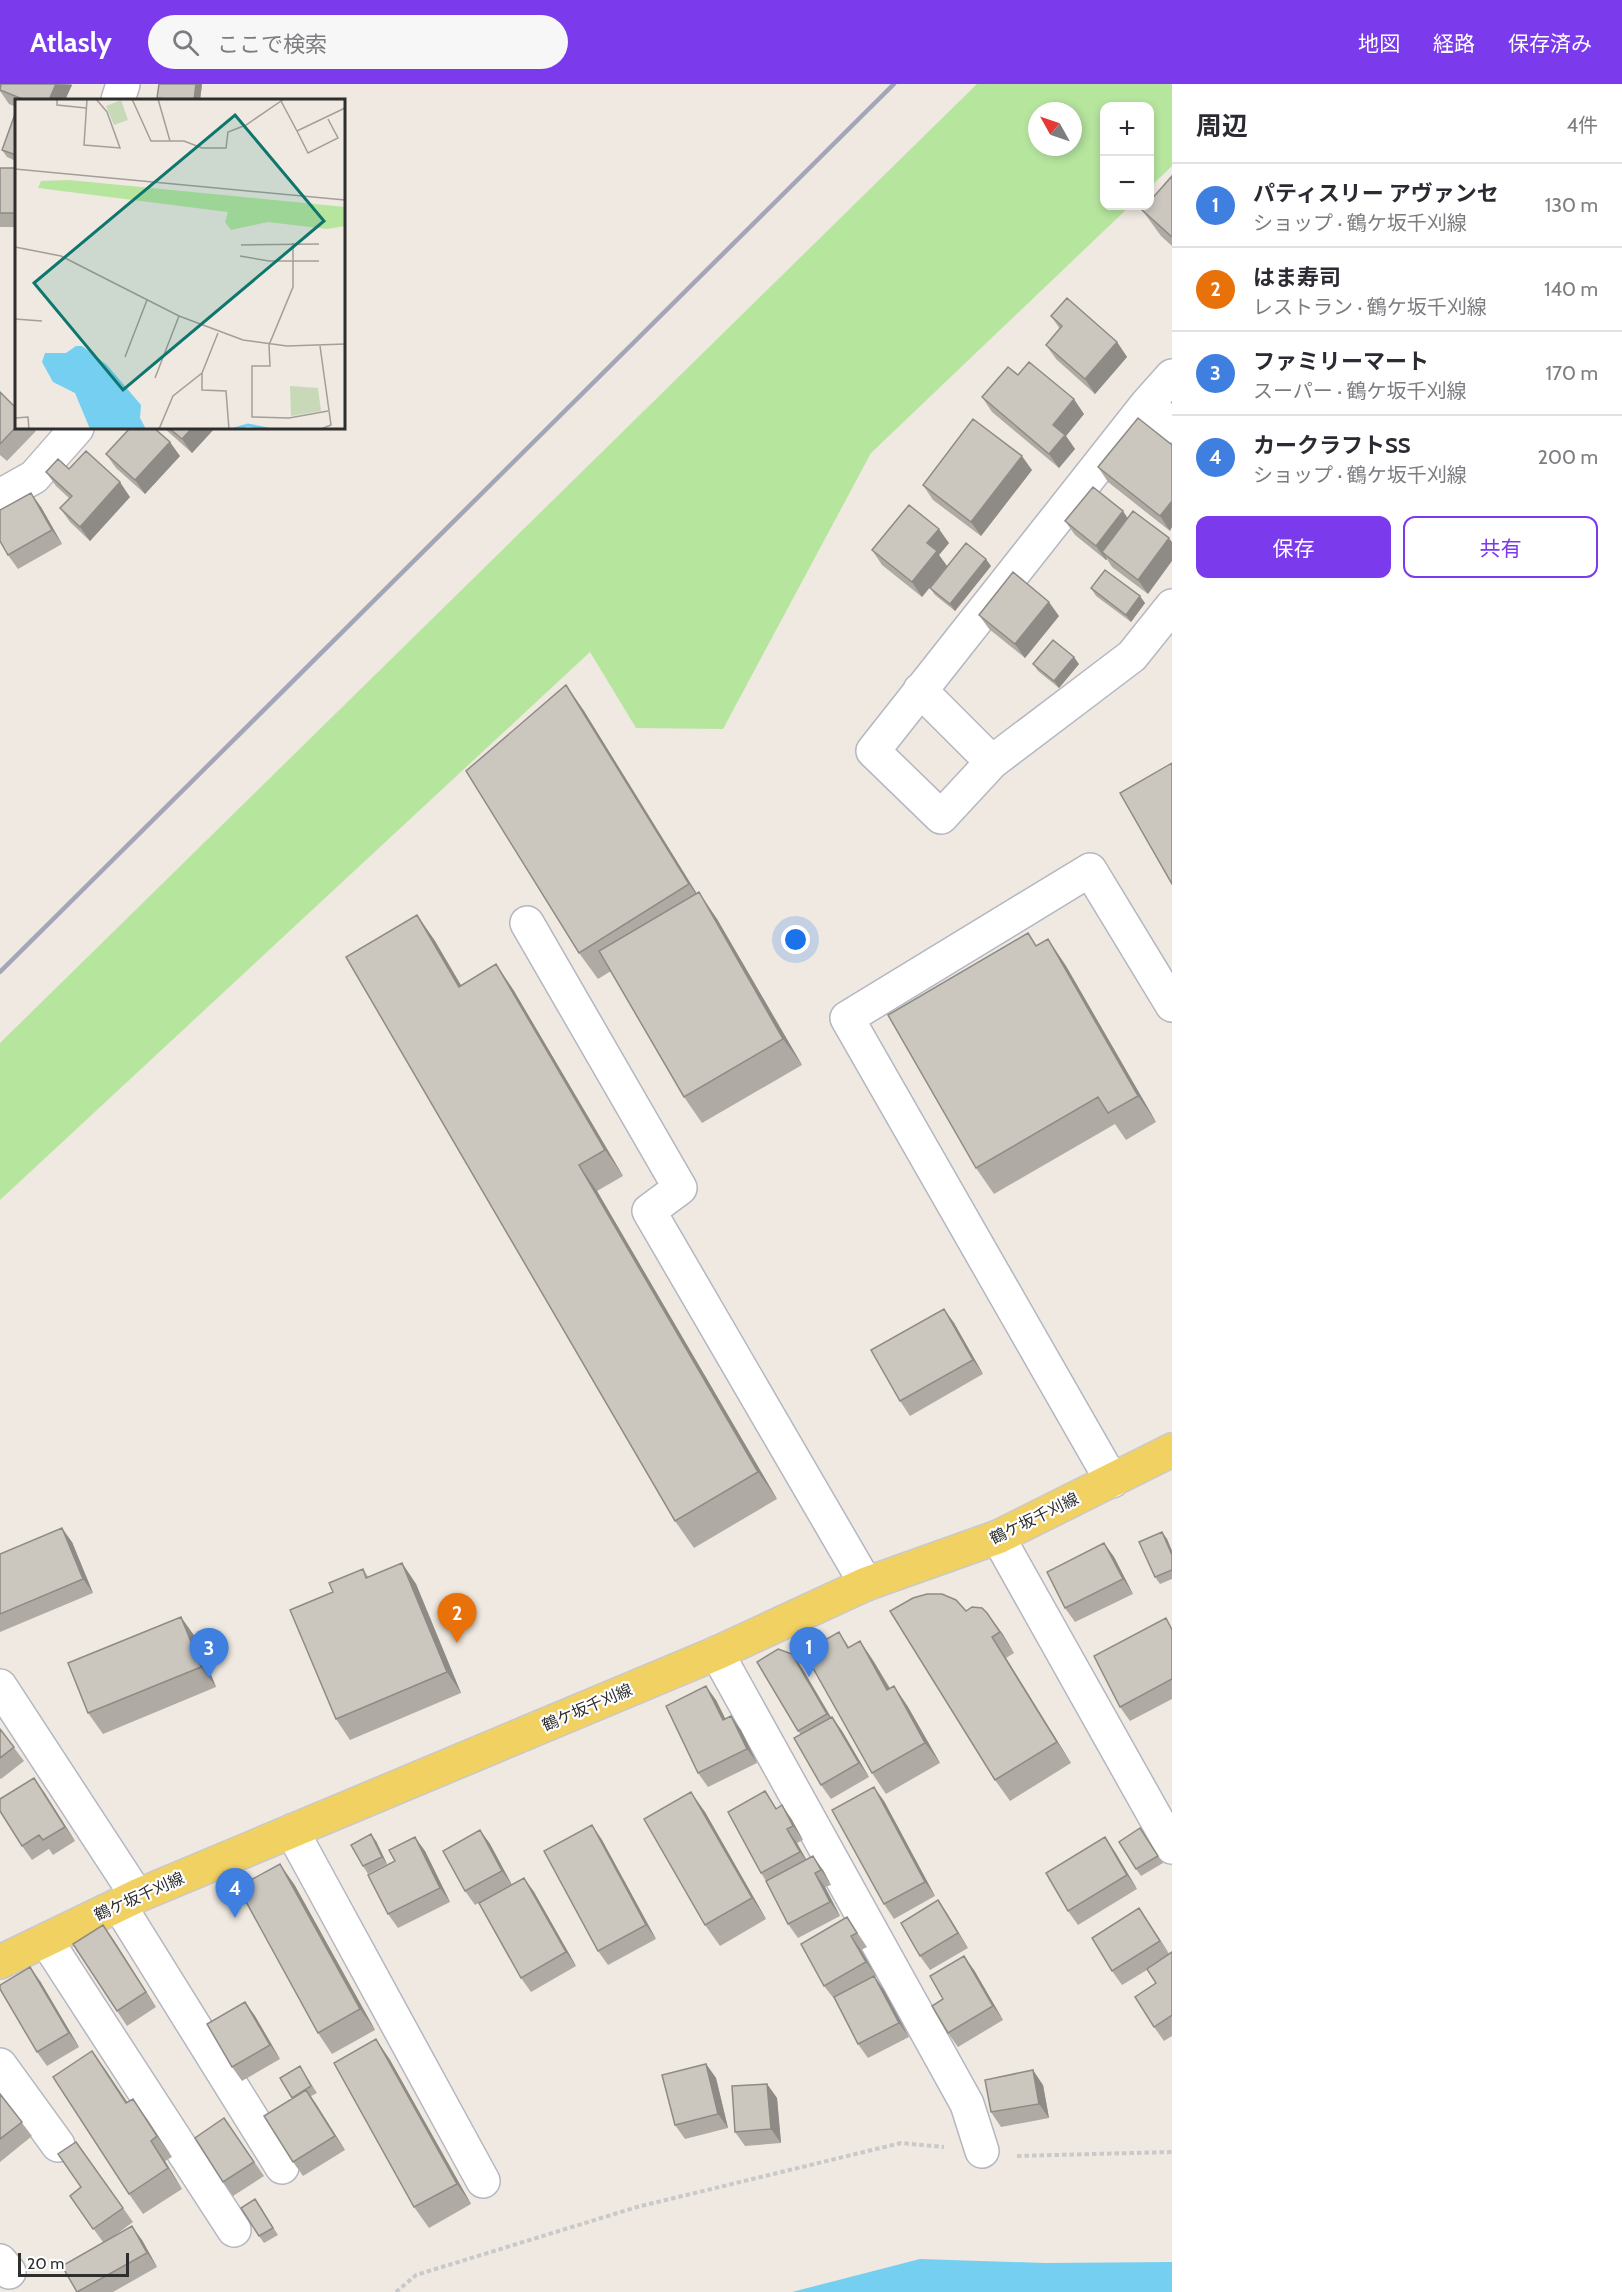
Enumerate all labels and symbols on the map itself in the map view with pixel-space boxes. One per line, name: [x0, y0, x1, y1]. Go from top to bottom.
inset map: [15, 99, 345, 429]
north arrow: [1028, 102, 1082, 156]
your location: [781, 925, 810, 954]
street label: 鶴ケ坂千刈線: [987, 1489, 1082, 1548]
pin: 2: [438, 1594, 476, 1643]
pin: 3: [190, 1628, 228, 1678]
pin: 1: [790, 1628, 828, 1677]
street label: 鶴ケ坂千刈線: [539, 1680, 635, 1735]
street label: 鶴ケ坂千刈線: [91, 1868, 187, 1925]
pin: 4: [216, 1868, 254, 1918]
scale bar: [18, 2250, 129, 2278]

